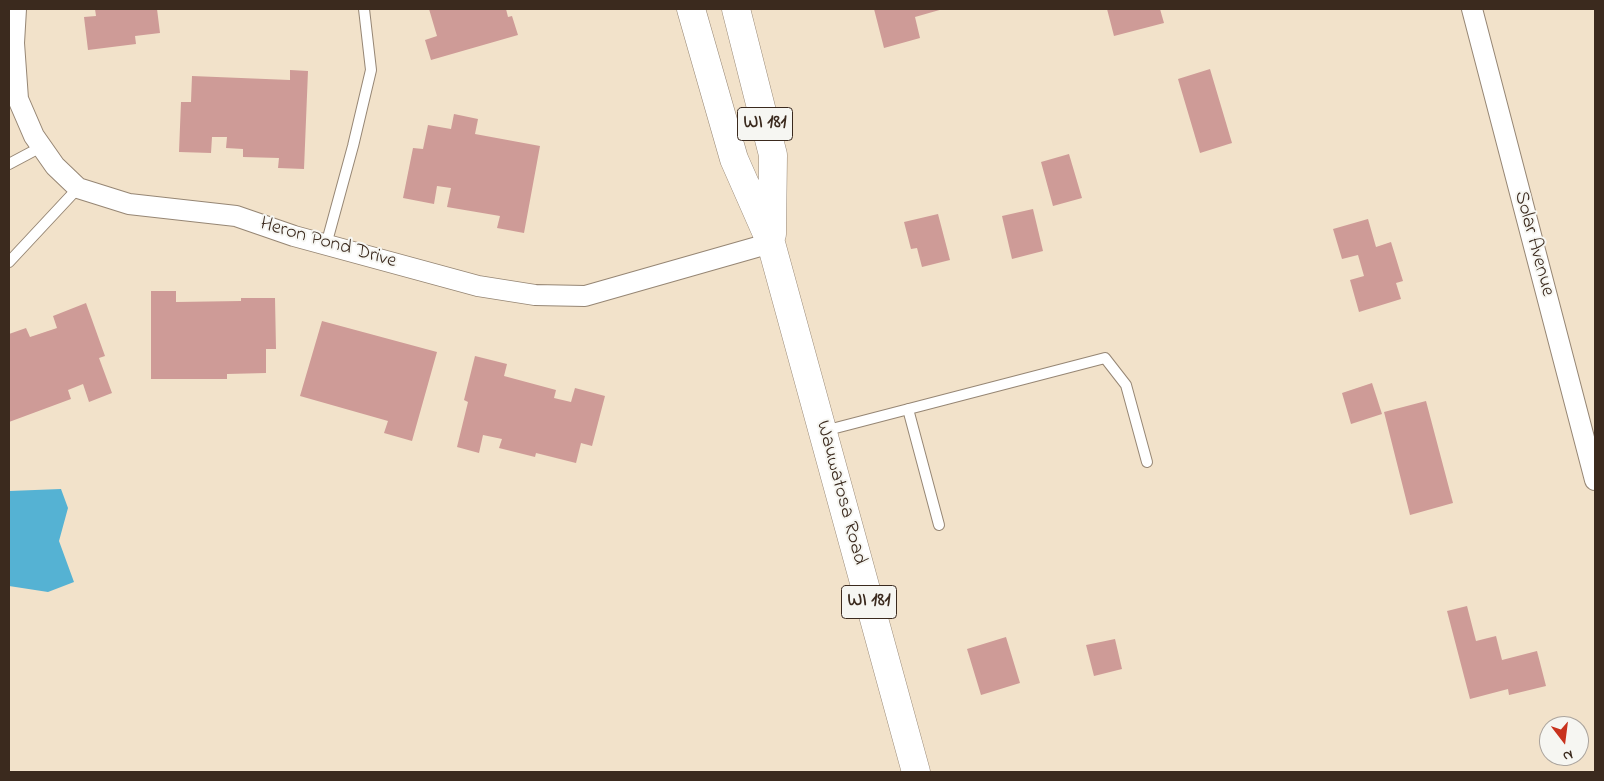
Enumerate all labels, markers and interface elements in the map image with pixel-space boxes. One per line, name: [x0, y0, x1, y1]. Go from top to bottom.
road number: WI 181: [738, 108, 792, 140]
street label: Solar Avenue: [1507, 189, 1559, 299]
street label: Heron Pond Drive: [257, 213, 399, 275]
street label: Wauwatosa Road: [809, 418, 871, 568]
road number: WI 181: [842, 586, 896, 618]
north arrow: [1539, 716, 1589, 766]
text: N: [1560, 744, 1575, 766]

